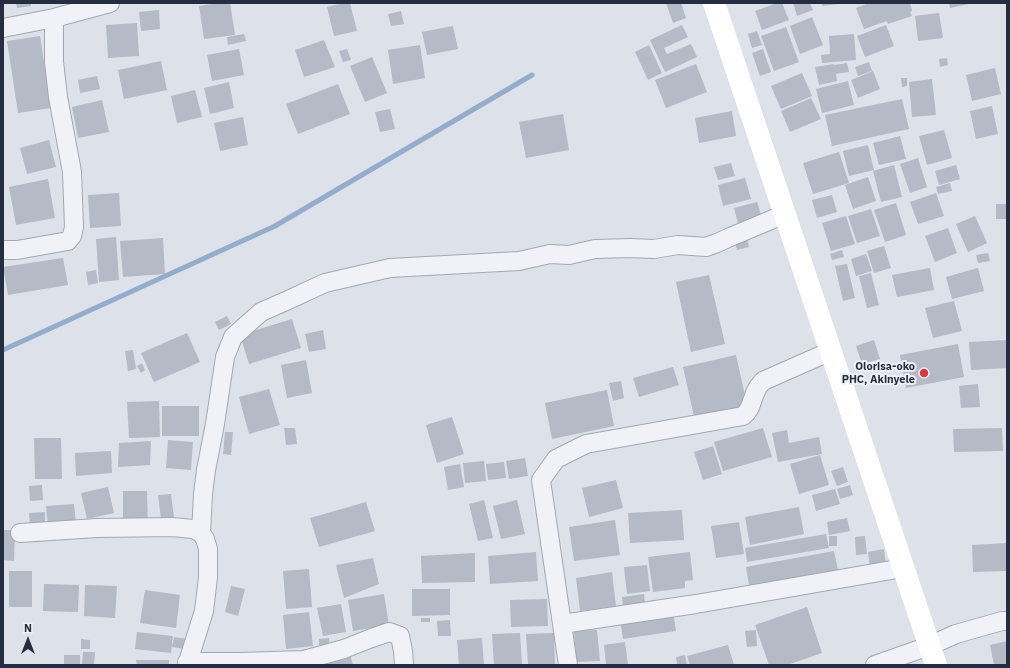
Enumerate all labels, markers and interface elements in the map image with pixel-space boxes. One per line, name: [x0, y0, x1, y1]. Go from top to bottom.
place label: Olorisa-oko PHC, Akinyele: [842, 360, 915, 386]
marker: Olorisa-oko PHC, Akinyele: [918, 367, 930, 379]
north arrow: [8, 620, 48, 660]
text: N: [24, 621, 32, 635]

